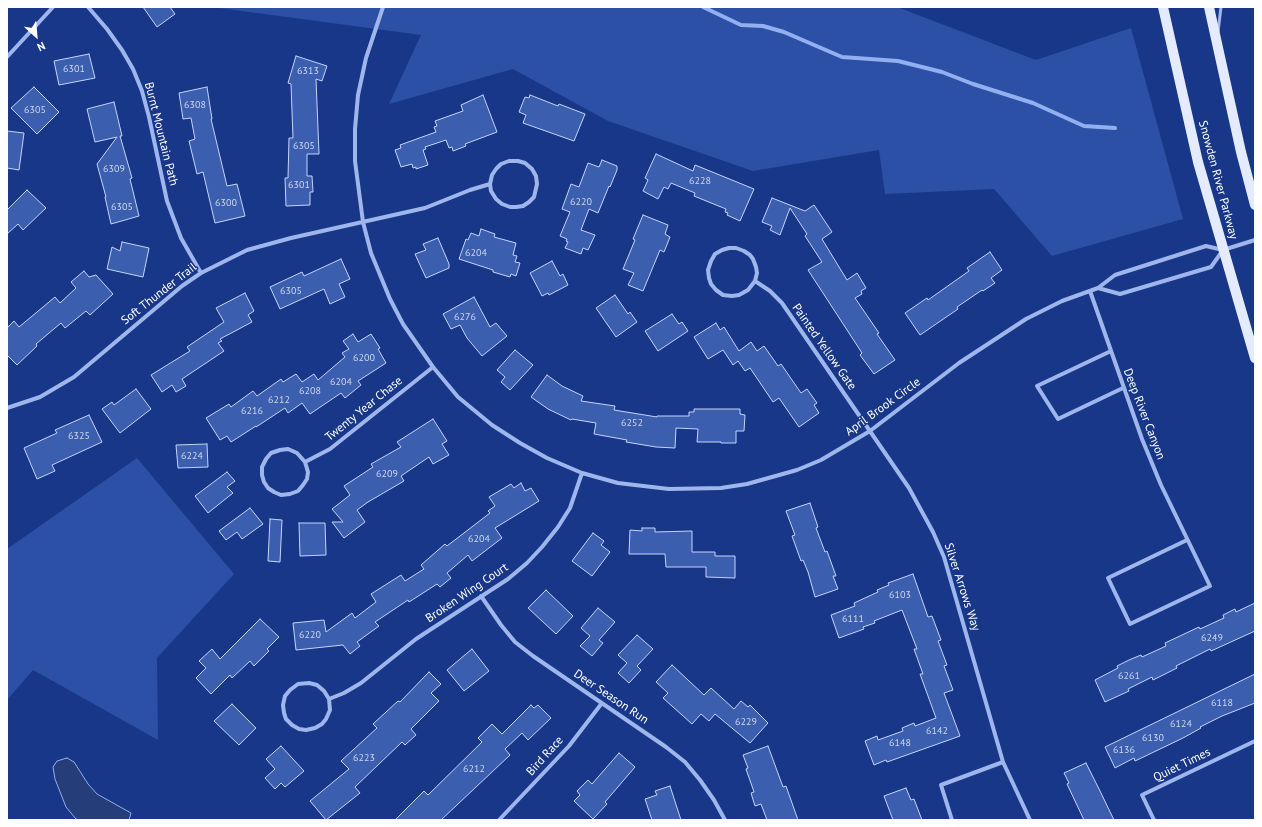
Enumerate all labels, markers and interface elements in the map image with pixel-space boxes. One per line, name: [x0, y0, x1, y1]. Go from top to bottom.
north arrow: [16, 16, 56, 56]
text: N: [35, 39, 48, 55]
house number: 6301: [63, 63, 85, 75]
house number: 6313: [297, 65, 319, 77]
street label: Burnt Mountain Path: [141, 81, 181, 187]
house number: 6308: [184, 99, 206, 111]
house number: 6305: [24, 104, 46, 116]
street label: Snowden River Parkway: [1195, 119, 1241, 241]
house number: 6305: [293, 140, 315, 152]
house number: 6309: [103, 163, 125, 175]
house number: 6228: [689, 175, 711, 187]
house number: 6301: [288, 179, 310, 191]
house number: 6220: [570, 196, 592, 208]
house number: 6300: [215, 197, 237, 209]
house number: 6305: [111, 201, 133, 213]
house number: 6204: [465, 247, 487, 259]
street label: Soft Thunder Trail: [118, 260, 200, 328]
house number: 6305: [280, 285, 302, 297]
street label: Painted Yellow Gate: [789, 301, 859, 393]
house number: 6276: [454, 311, 476, 323]
house number: 6200: [353, 352, 375, 364]
street label: Deep River Canyon: [1120, 366, 1168, 462]
street label: Twenty Year Chase: [323, 374, 405, 444]
street label: April Brook Circle: [843, 375, 923, 439]
house number: 6204: [330, 376, 352, 388]
house number: 6208: [299, 385, 321, 397]
house number: 6212: [268, 394, 290, 406]
house number: 6216: [241, 405, 263, 417]
house number: 6252: [621, 417, 643, 429]
house number: 6325: [68, 430, 90, 442]
house number: 6224: [181, 450, 203, 462]
house number: 6209: [376, 468, 398, 480]
house number: 6204: [468, 533, 490, 545]
street label: Silver Arrows Way: [941, 541, 983, 633]
street label: Broken Wing Court: [423, 560, 511, 626]
house number: 6103: [889, 589, 911, 601]
house number: 6111: [842, 613, 864, 625]
house number: 6220: [299, 629, 321, 641]
house number: 6249: [1201, 632, 1223, 644]
street label: Deer Season Run: [571, 667, 651, 727]
house number: 6261: [1118, 670, 1140, 682]
house number: 6118: [1211, 697, 1233, 709]
house number: 6229: [735, 716, 757, 728]
house number: 6124: [1170, 718, 1192, 730]
house number: 6142: [926, 725, 948, 737]
house number: 6130: [1142, 732, 1164, 744]
street label: Bird Race: [524, 733, 566, 779]
house number: 6148: [889, 737, 911, 749]
house number: 6136: [1113, 744, 1135, 756]
street label: Quiet Times: [1151, 745, 1213, 785]
house number: 6223: [353, 752, 375, 764]
house number: 6212: [463, 763, 485, 775]

